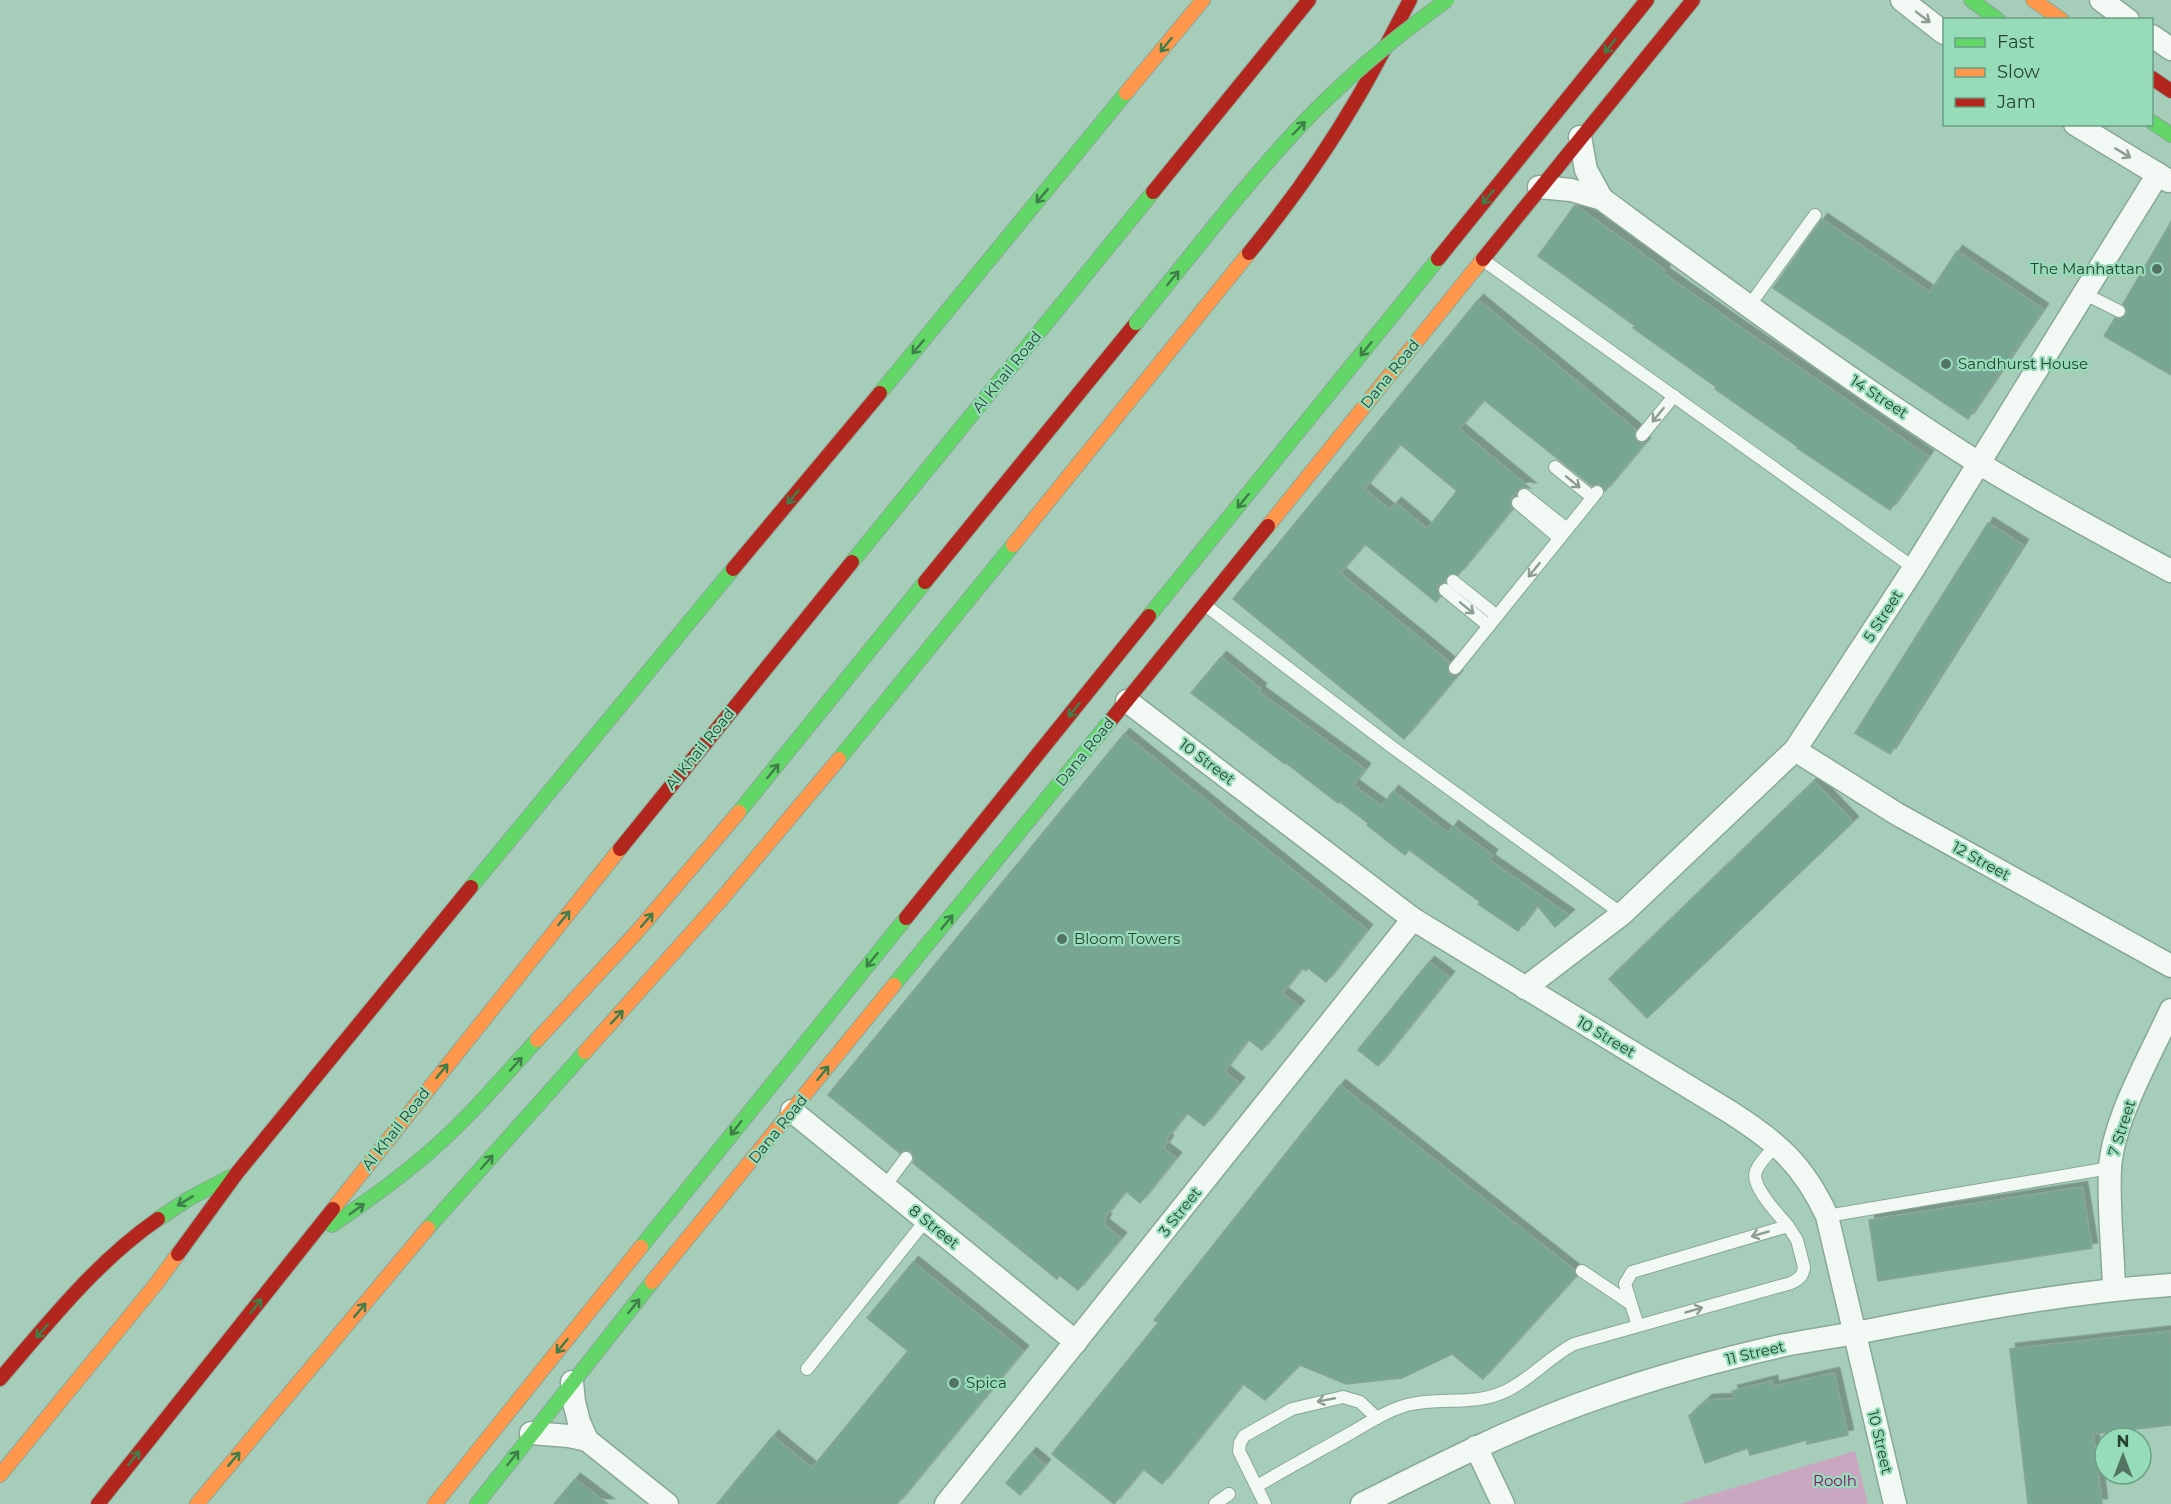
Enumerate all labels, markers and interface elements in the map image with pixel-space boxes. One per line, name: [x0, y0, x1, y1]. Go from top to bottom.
one-way arrow: [1914, 10, 1930, 23]
legend: [1943, 18, 2153, 126]
text: Fast: [1997, 31, 2035, 53]
one-way arrow: [1159, 37, 1172, 53]
one-way arrow: [1604, 37, 1617, 53]
text: Slow: [1997, 61, 2040, 83]
text: Jam: [1996, 91, 2036, 113]
one-way arrow: [1291, 121, 1306, 136]
one-way arrow: [2114, 148, 2131, 160]
one-way arrow: [1035, 188, 1049, 203]
one-way arrow: [1481, 189, 1495, 204]
place label: The Manhattan: [2030, 259, 2145, 278]
marker: The Manhattan: [2150, 262, 2164, 276]
one-way arrow: [1167, 270, 1180, 286]
street label: Al Khail Road: [968, 327, 1045, 416]
street label: Dana Road: [1356, 335, 1423, 412]
one-way arrow: [911, 339, 925, 354]
one-way arrow: [1359, 341, 1372, 357]
place label: Sandhurst House: [1958, 354, 2088, 373]
marker: Sandhurst House: [1939, 357, 1953, 371]
street label: 14 Street: [1847, 371, 1912, 422]
one-way arrow: [1652, 407, 1665, 423]
one-way arrow: [1565, 476, 1581, 489]
one-way arrow: [787, 489, 800, 505]
one-way arrow: [1237, 493, 1250, 509]
one-way arrow: [1527, 562, 1540, 578]
street label: 5 Street: [1859, 586, 1906, 645]
one-way arrow: [1459, 601, 1475, 614]
one-way arrow: [1068, 702, 1081, 718]
street label: Al Khail Road: [661, 704, 738, 793]
street label: Dana Road: [1051, 713, 1118, 790]
street label: 10 Street: [1176, 735, 1239, 789]
one-way arrow: [767, 763, 780, 779]
street label: 12 Street: [1949, 837, 2013, 884]
one-way arrow: [557, 910, 570, 926]
one-way arrow: [640, 912, 654, 927]
one-way arrow: [940, 914, 953, 930]
place label: Bloom Towers: [1074, 929, 1180, 948]
marker: Bloom Towers: [1055, 932, 1069, 946]
one-way arrow: [866, 952, 879, 968]
one-way arrow: [610, 1009, 624, 1024]
street label: 10 Street: [1574, 1012, 1639, 1061]
one-way arrow: [509, 1057, 523, 1072]
one-way arrow: [436, 1063, 449, 1079]
one-way arrow: [817, 1065, 830, 1081]
street label: Al Khail Road: [357, 1084, 434, 1174]
street label: Dana Road: [744, 1090, 811, 1167]
street label: 7 Street: [2104, 1097, 2140, 1158]
one-way arrow: [730, 1119, 743, 1135]
one-way arrow: [480, 1154, 493, 1170]
street label: 3 Street: [1154, 1183, 1205, 1240]
one-way arrow: [177, 1196, 194, 1208]
street label: 8 Street: [905, 1201, 963, 1253]
one-way arrow: [348, 1203, 364, 1215]
one-way arrow: [1751, 1229, 1770, 1240]
one-way arrow: [250, 1298, 263, 1314]
one-way arrow: [628, 1298, 641, 1314]
one-way arrow: [353, 1303, 367, 1318]
one-way arrow: [1684, 1304, 1703, 1315]
one-way arrow: [35, 1323, 49, 1338]
street label: 11 Street: [1723, 1336, 1786, 1369]
one-way arrow: [555, 1337, 568, 1353]
place label: Spica: [966, 1373, 1007, 1392]
marker: Spica: [947, 1376, 961, 1390]
one-way arrow: [1317, 1395, 1337, 1406]
street label: 10 Street: [1864, 1408, 1897, 1476]
north arrow: [2093, 1426, 2153, 1486]
text: N: [2117, 1432, 2129, 1451]
one-way arrow: [506, 1450, 519, 1466]
one-way arrow: [128, 1451, 141, 1467]
one-way arrow: [227, 1452, 241, 1467]
park label: Roolh: [1813, 1471, 1857, 1490]

